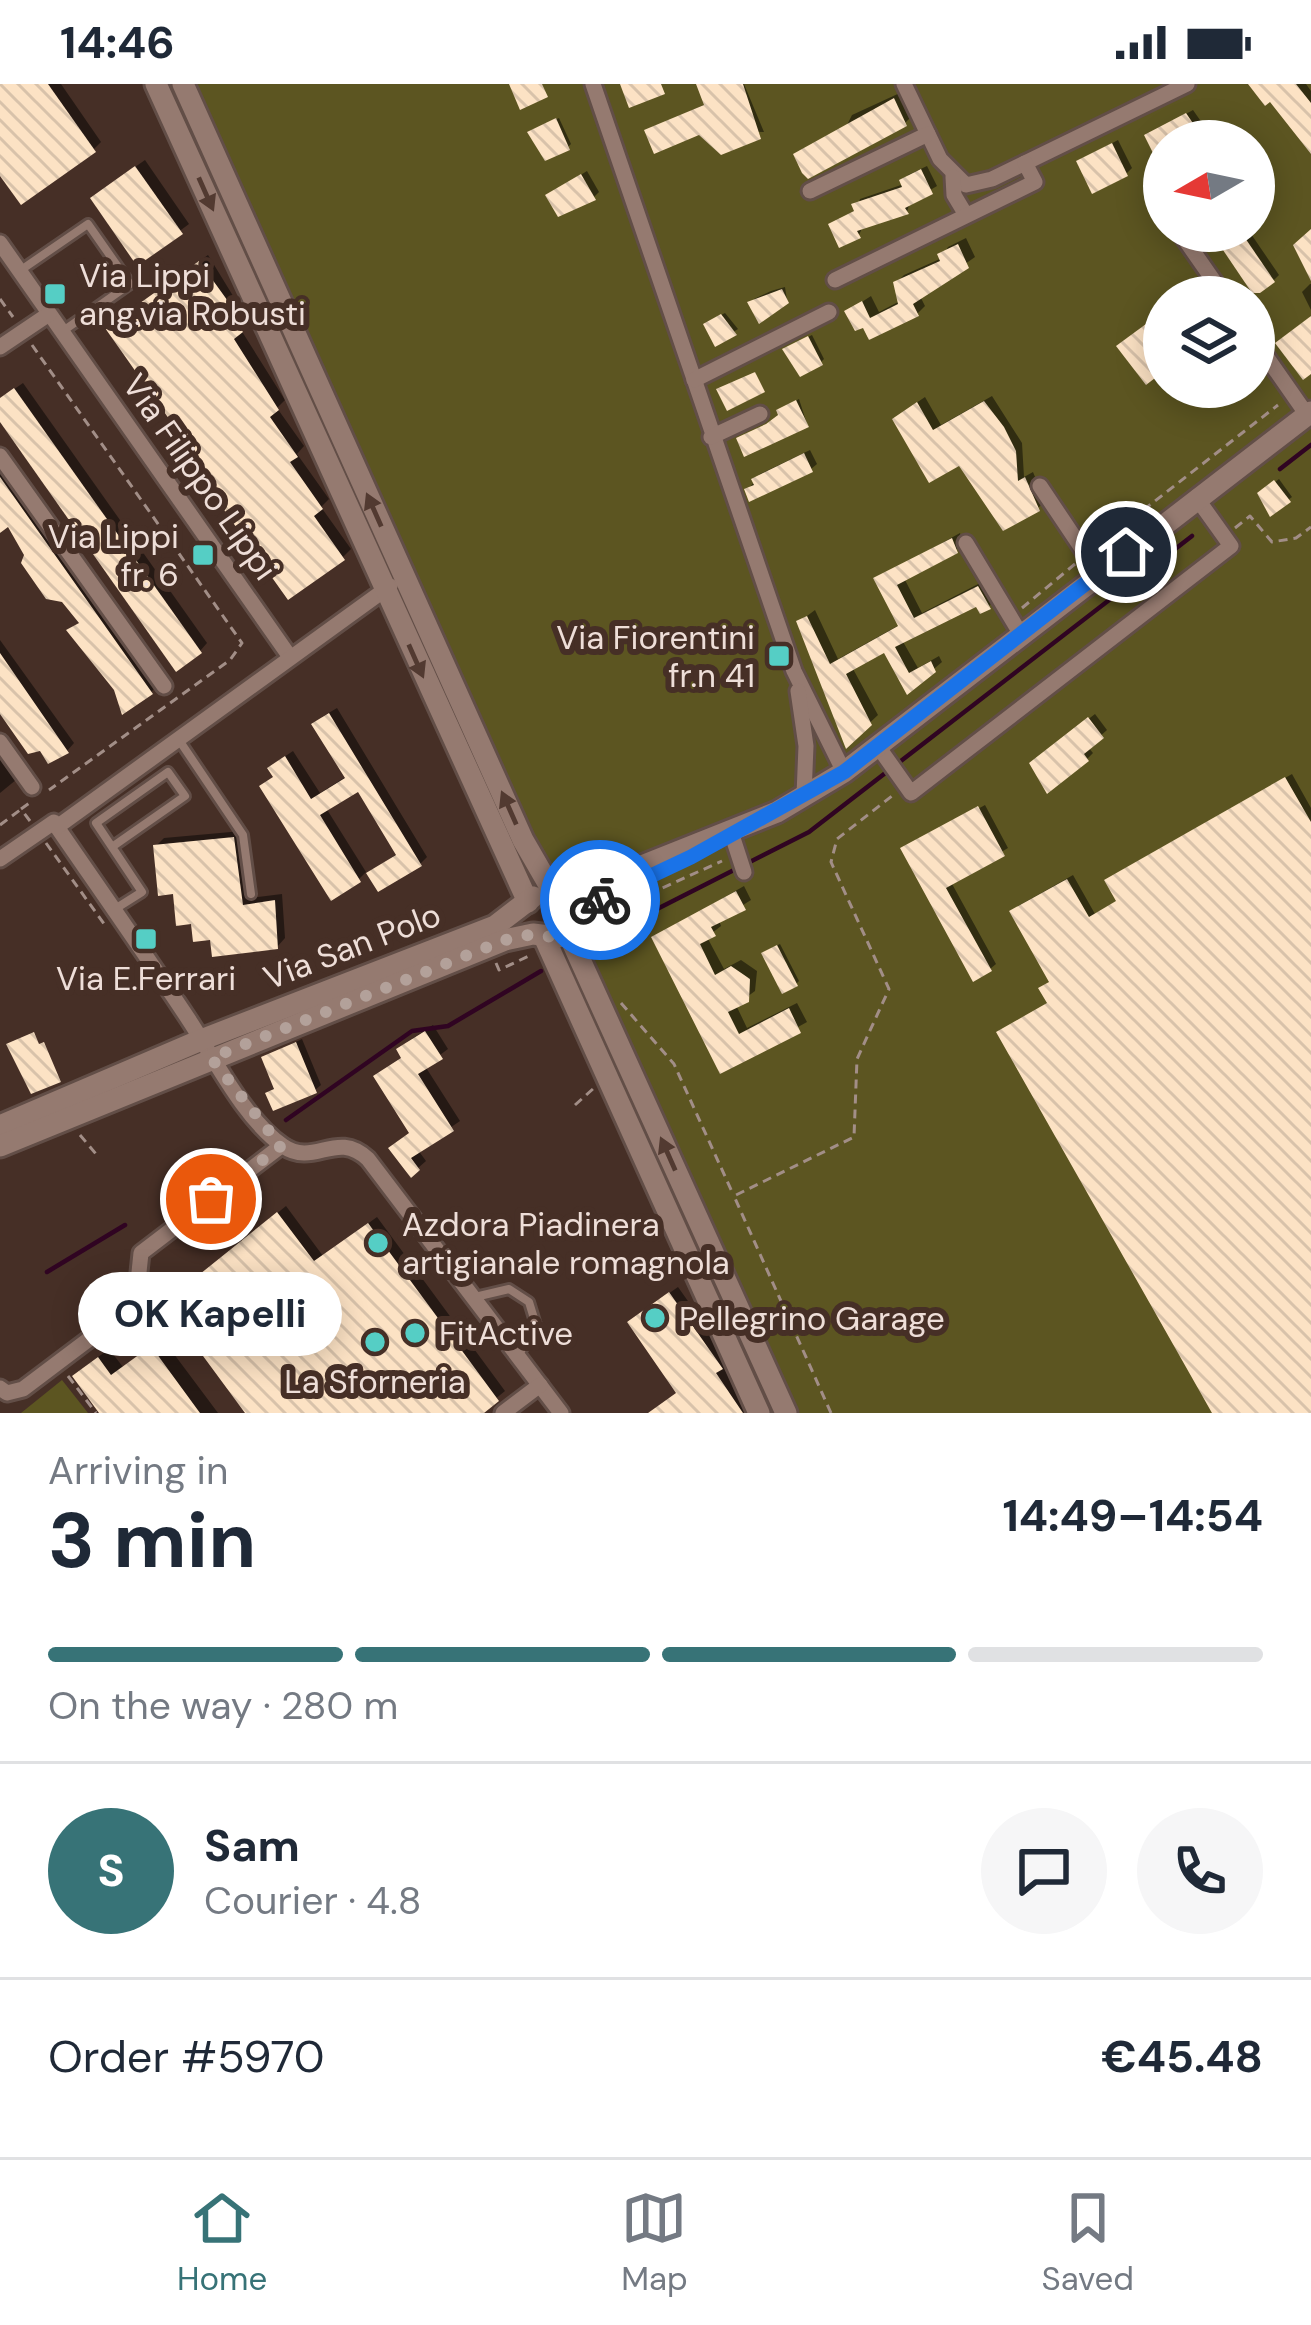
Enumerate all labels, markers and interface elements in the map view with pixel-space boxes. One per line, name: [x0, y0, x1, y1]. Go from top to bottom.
text: 14:46: [60, 13, 175, 72]
north arrow: [1143, 120, 1275, 252]
map controls: [1143, 120, 1275, 408]
one-way arrow: [196, 177, 216, 212]
place label: Via Lippi ang.via Robusti: [79, 254, 306, 335]
button: layers: [1143, 276, 1275, 408]
marker: Via Lippi ang.via Robusti: [42, 281, 68, 307]
street label: Via Filippo Lippi: [113, 366, 287, 588]
one-way arrow: [364, 492, 384, 527]
pin: [1075, 501, 1177, 603]
place label: Via Lippi fr. 6: [48, 515, 179, 596]
icon: home: [1093, 519, 1159, 585]
marker: Via Lippi fr. 6: [190, 542, 216, 568]
place label: Via Fiorentini fr.n 41: [556, 616, 755, 697]
marker: Via Fiorentini fr.n 41: [766, 643, 792, 669]
one-way arrow: [406, 644, 426, 679]
one-way arrow: [498, 790, 518, 825]
courier: [540, 840, 660, 960]
icon: bike: [567, 867, 633, 933]
street label: Via San Polo: [257, 893, 447, 999]
marker: Via E.Ferrari: [133, 926, 159, 952]
place label: Via E.Ferrari: [56, 957, 236, 1000]
one-way arrow: [657, 1136, 677, 1171]
pin: [160, 1148, 262, 1250]
icon: bag: [178, 1166, 244, 1232]
place label: Azdora Piadinera artigianale romagnola: [402, 1203, 730, 1284]
marker: Azdora Piadinera artigianale romagnola: [365, 1230, 391, 1256]
callout: OK Kapelli: [79, 1271, 343, 1355]
text: OK Kapelli: [114, 1288, 306, 1339]
place label: Pellegrino Garage: [679, 1297, 945, 1340]
marker: Pellegrino Garage: [642, 1305, 668, 1331]
place label: FitActive: [439, 1312, 573, 1355]
marker: FitActive: [402, 1320, 428, 1346]
marker: La Sforneria: [362, 1329, 388, 1355]
place label: La Sforneria: [284, 1360, 466, 1403]
text: Arriving in: [48, 1445, 228, 1496]
text: 14:49–14:54: [1002, 1486, 1263, 1545]
text: 3 min: [48, 1490, 256, 1591]
text: On the way · 280 m: [48, 1680, 398, 1731]
button: chat: [981, 1808, 1107, 1934]
button: phone: [1137, 1808, 1263, 1934]
text: Sam: [204, 1816, 300, 1875]
text: S: [97, 1841, 125, 1900]
text: Courier · 4.8: [204, 1875, 421, 1926]
text: Order #5970: [48, 2027, 325, 2086]
text: €45.48: [1101, 2027, 1263, 2086]
tab: Home: [177, 2185, 267, 2300]
tab: Map: [621, 2185, 688, 2300]
tab: Saved: [1042, 2185, 1134, 2300]

